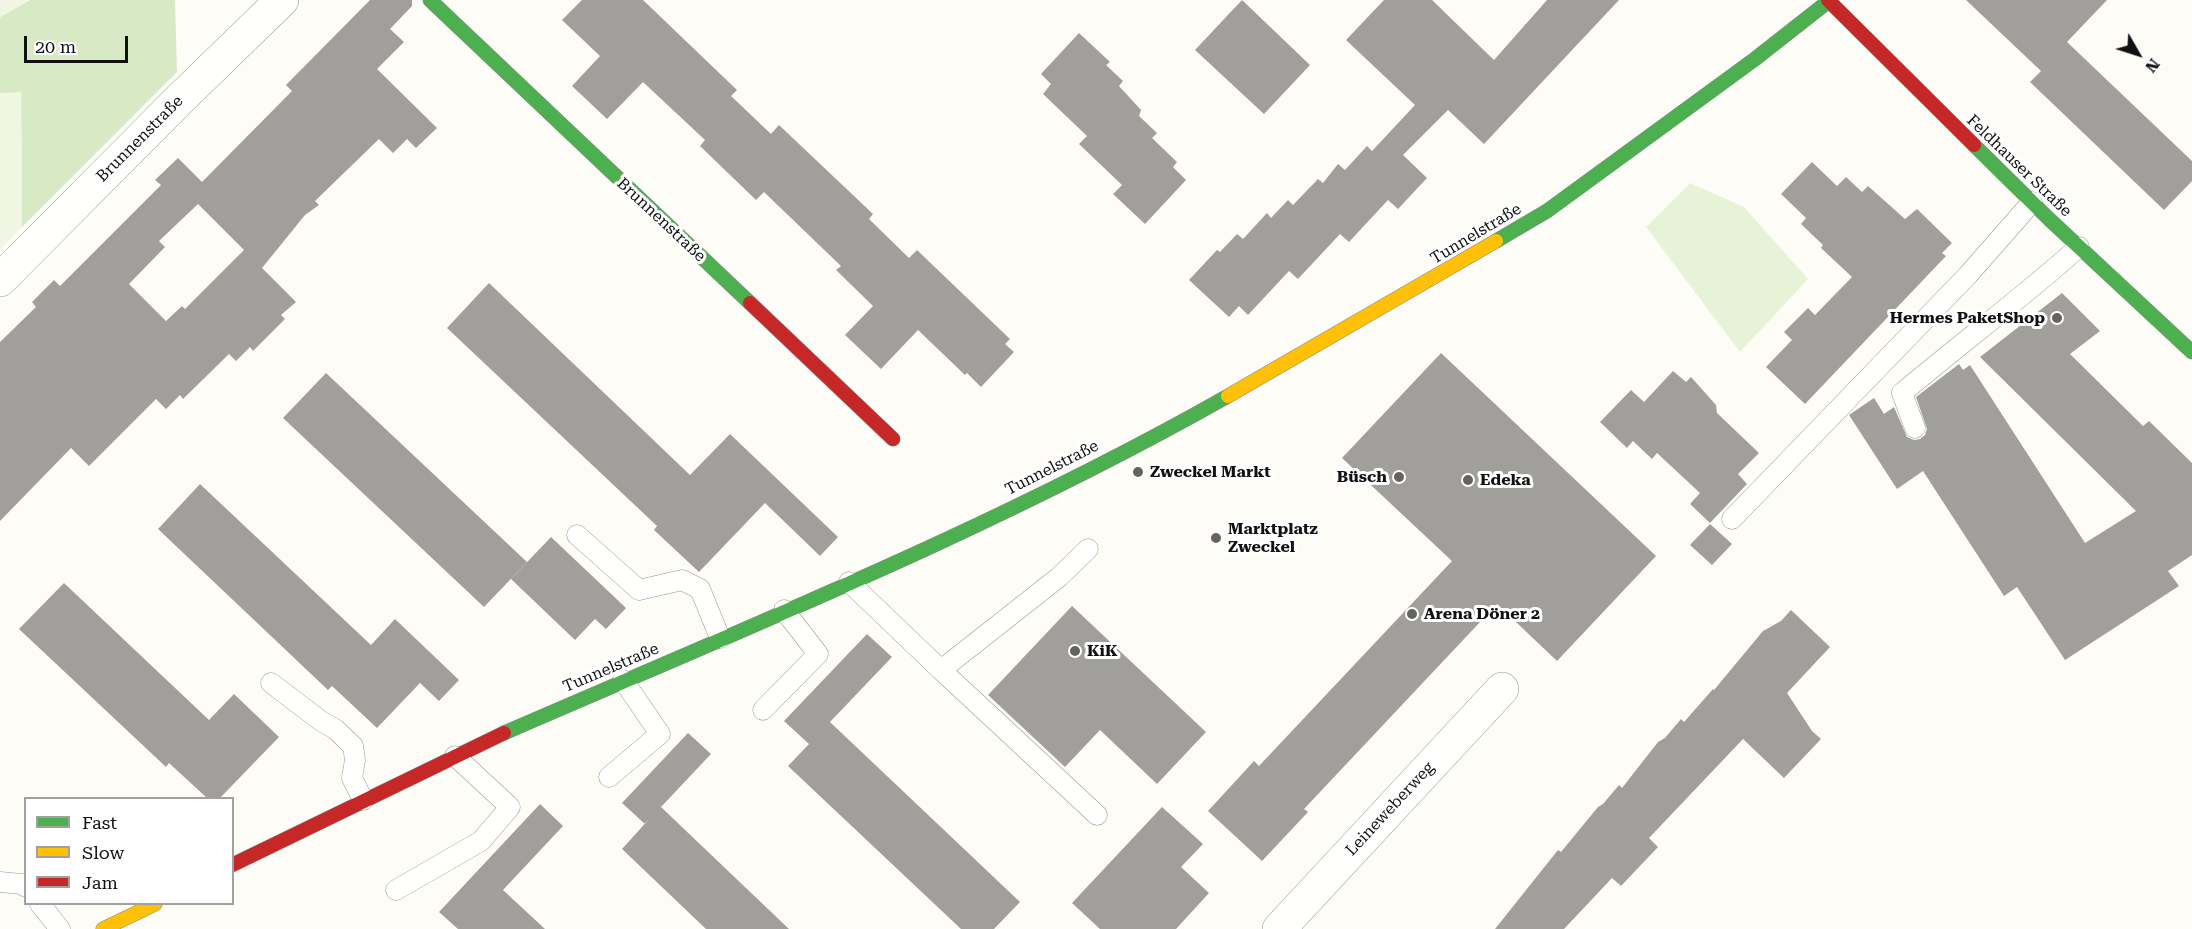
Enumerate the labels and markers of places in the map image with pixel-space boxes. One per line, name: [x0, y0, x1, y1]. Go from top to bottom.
place label: Hermes PaketShop: [1890, 308, 2045, 328]
marker: Hermes PaketShop: [2050, 311, 2064, 325]
place label: Zweckel Markt: [1150, 462, 1271, 482]
marker: Zweckel Markt: [1131, 465, 1145, 479]
place label: Büsch: [1337, 467, 1387, 487]
marker: Büsch: [1392, 470, 1406, 484]
place label: Edeka: [1480, 470, 1531, 490]
marker: Edeka: [1461, 473, 1475, 487]
place label: Marktplatz Zweckel: [1228, 519, 1318, 557]
marker: Marktplatz Zweckel: [1209, 531, 1223, 545]
place label: Arena Döner 2: [1424, 604, 1540, 624]
marker: Arena Döner 2: [1405, 607, 1419, 621]
place label: KiK: [1087, 641, 1117, 661]
marker: KiK: [1068, 644, 1082, 658]

